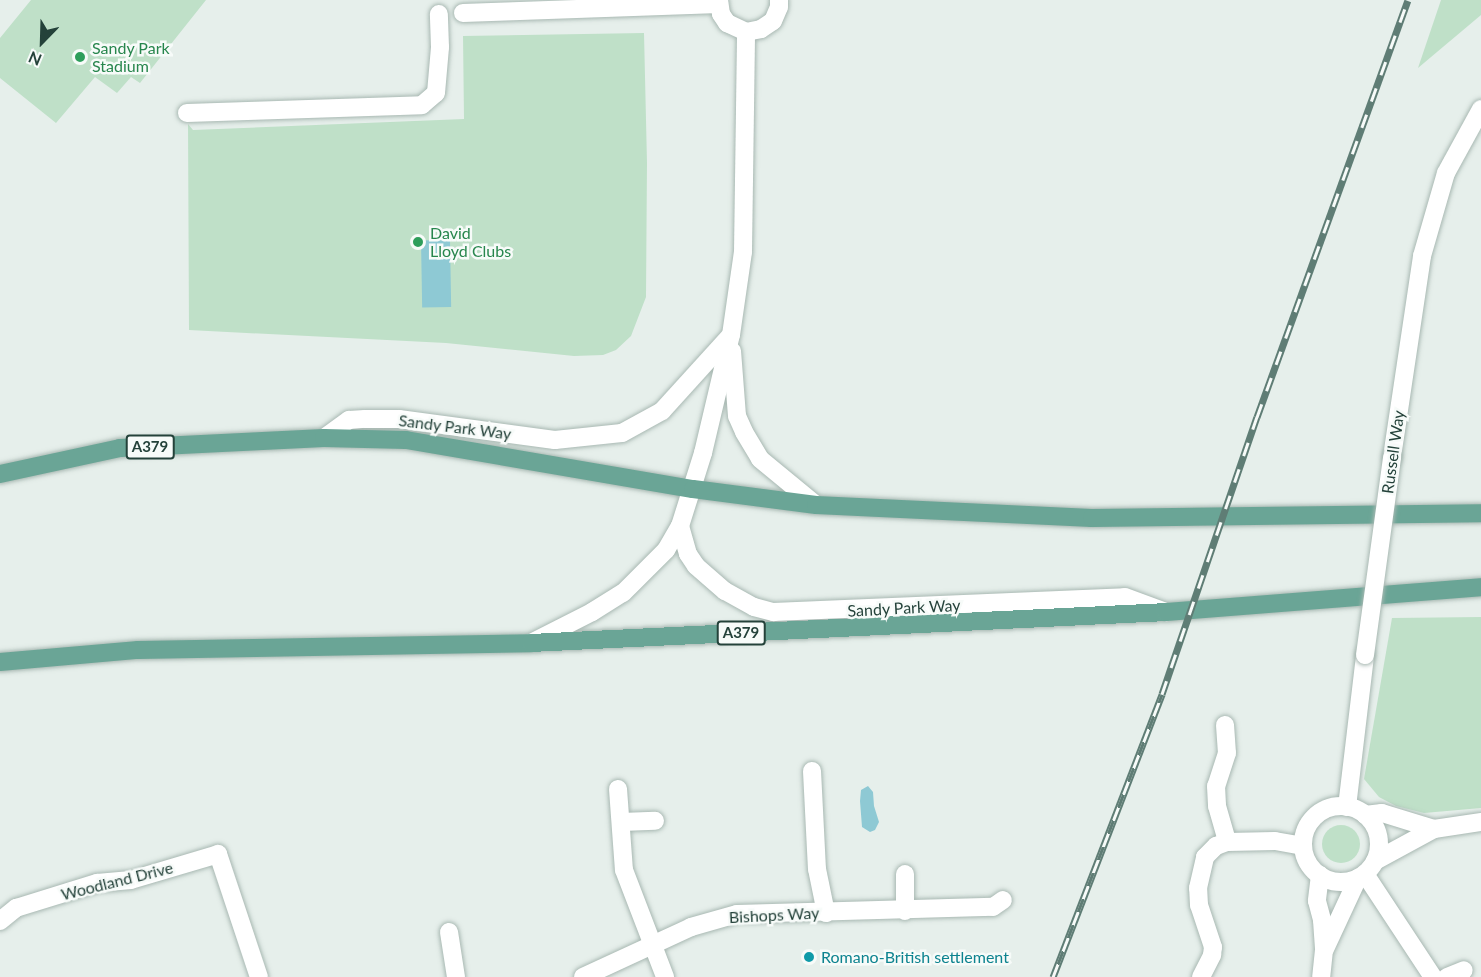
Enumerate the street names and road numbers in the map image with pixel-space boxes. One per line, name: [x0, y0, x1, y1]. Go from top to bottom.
street label: Russell Way: [1378, 409, 1408, 495]
street label: Sandy Park Way: [397, 411, 513, 443]
road number: A379: [124, 435, 176, 459]
street label: Sandy Park Way: [847, 595, 961, 621]
road number: A379: [716, 621, 766, 645]
street label: Woodland Drive: [59, 858, 175, 904]
street label: Bishops Way: [728, 903, 820, 927]

